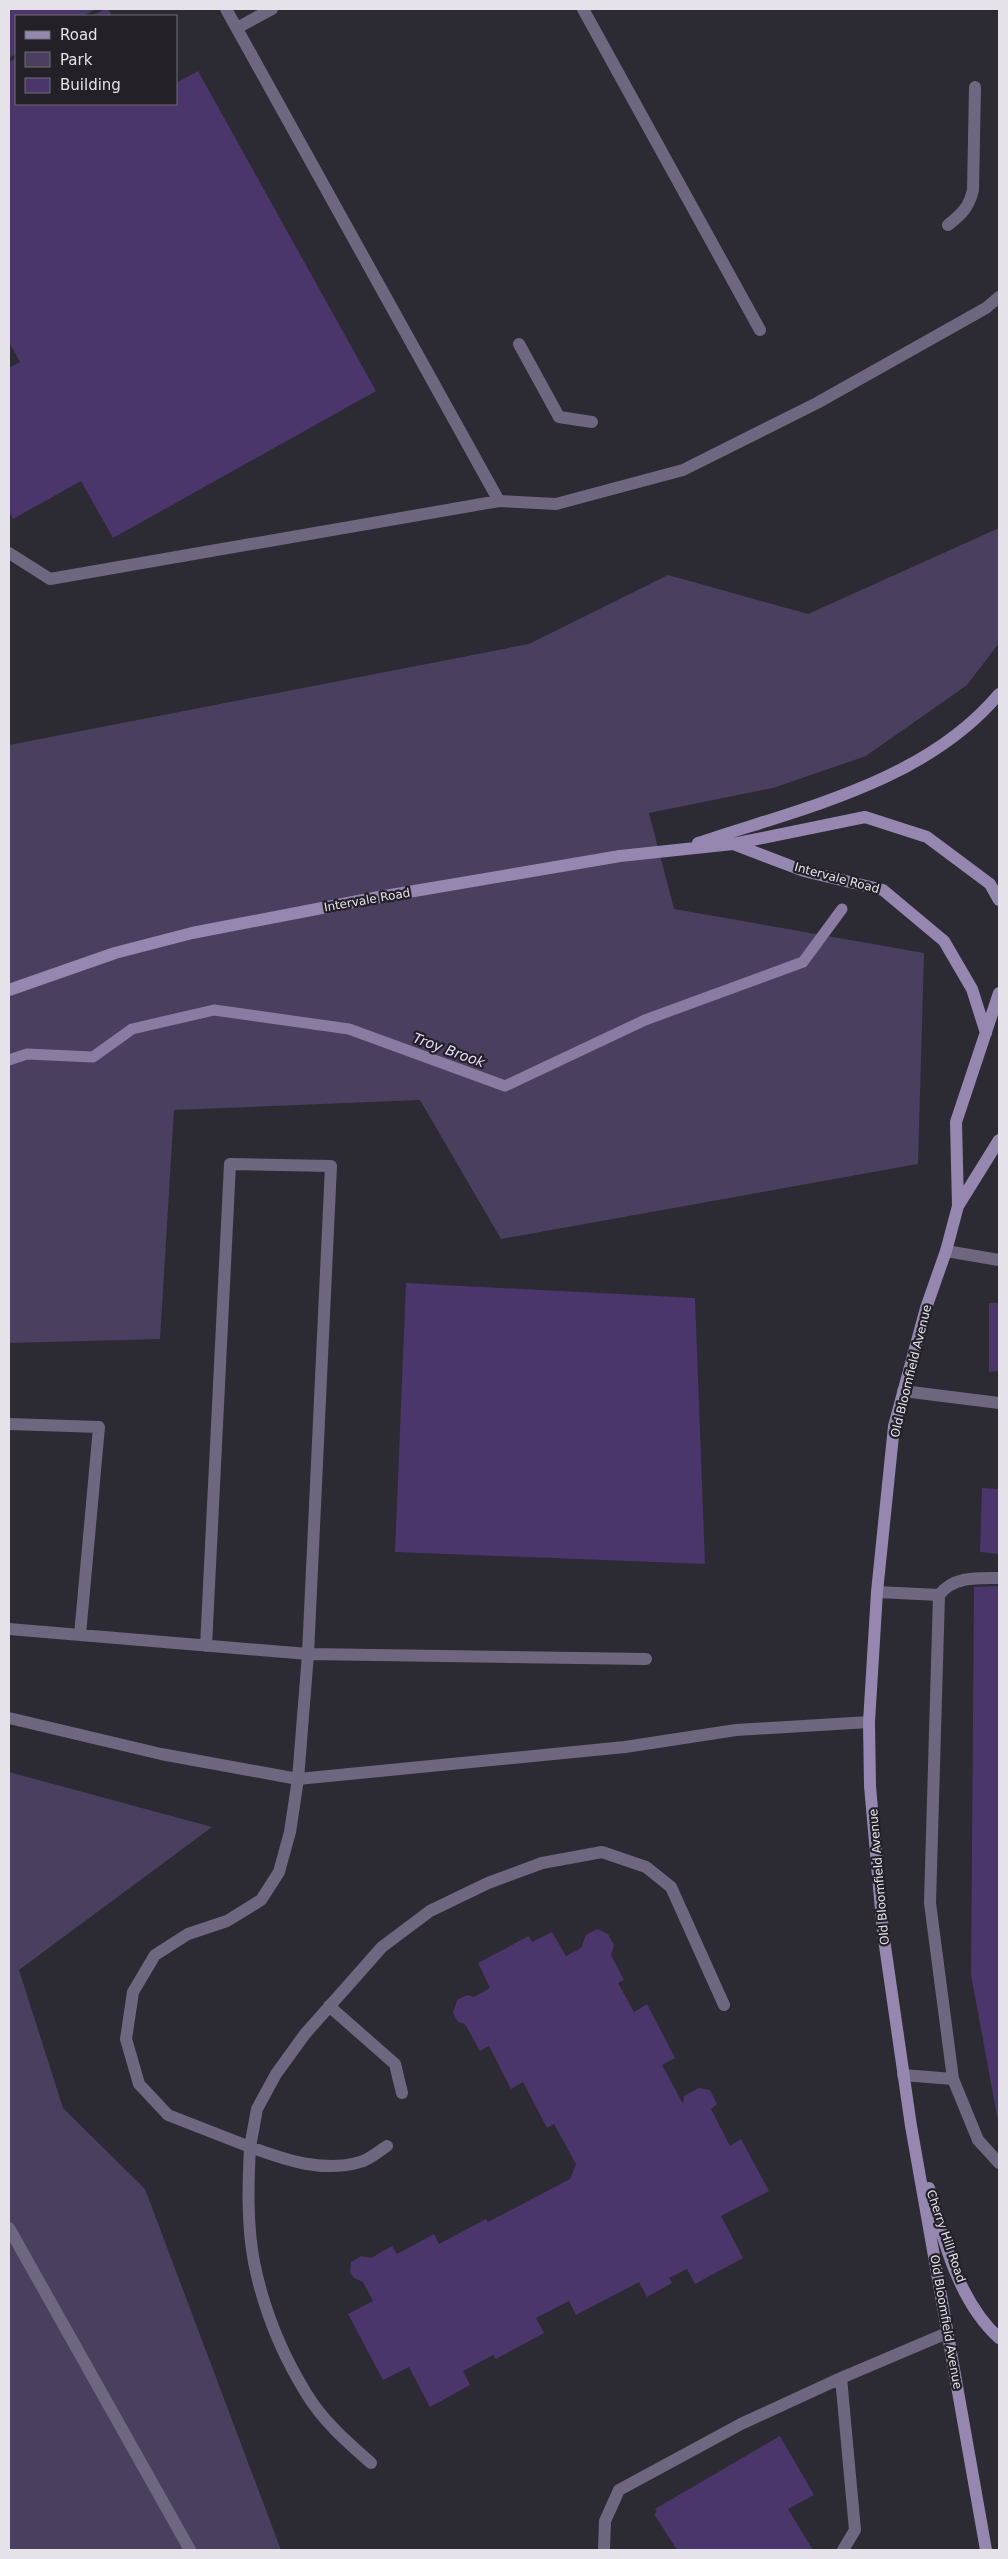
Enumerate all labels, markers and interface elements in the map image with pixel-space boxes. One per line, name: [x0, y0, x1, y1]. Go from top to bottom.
legend: [15, 15, 178, 105]
text: Road: [60, 26, 98, 44]
text: Park: [60, 51, 93, 69]
text: Building: [60, 76, 121, 94]
street label: Intervale Road: [793, 860, 881, 896]
street label: Intervale Road: [323, 886, 411, 914]
water label: Troy Brook: [411, 1030, 488, 1071]
street label: Old Bloomfield Avenue: [888, 1303, 934, 1439]
street label: Old Bloomfield Avenue: [866, 1808, 892, 1946]
street label: Cherry Hill Road: [924, 2188, 968, 2284]
street label: Old Bloomfield Avenue: [927, 2254, 965, 2390]

